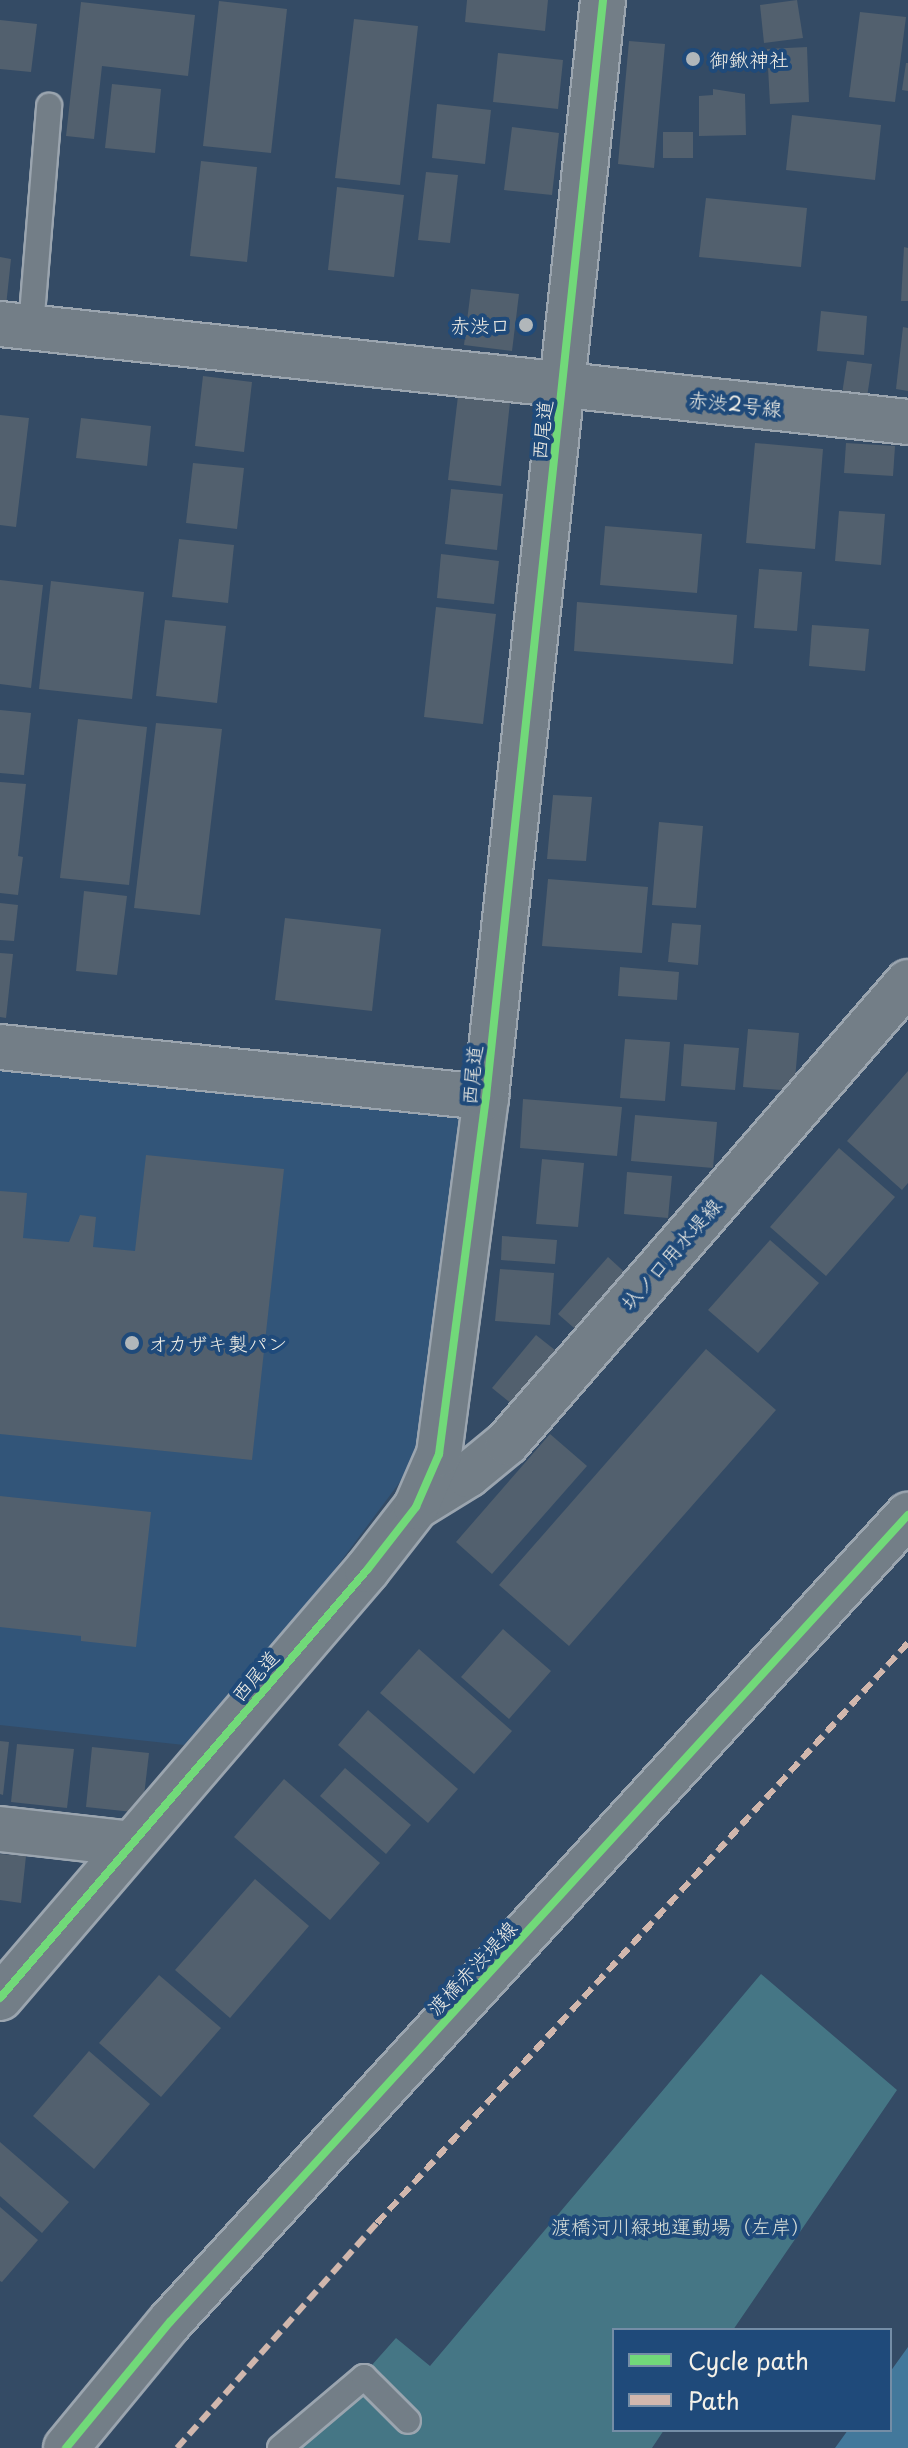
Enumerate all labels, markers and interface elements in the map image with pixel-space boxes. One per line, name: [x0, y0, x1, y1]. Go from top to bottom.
place label: 御鍬神社: [709, 47, 789, 71]
marker: 御鍬神社: [684, 50, 702, 68]
place label: 赤渋口: [450, 313, 510, 337]
marker: 赤渋口: [517, 316, 535, 334]
street label: 赤渋2号線: [687, 387, 783, 421]
street label: 西尾道: [527, 399, 557, 461]
street label: 西尾道: [457, 1044, 487, 1106]
street label: 圦ノ口用水堤線: [616, 1193, 726, 1315]
place label: オカザキ製パン: [148, 1331, 288, 1355]
marker: オカザキ製パン: [123, 1334, 141, 1352]
street label: 西尾道: [226, 1645, 284, 1707]
street label: 渡橋赤渋堤線: [422, 1916, 522, 2020]
park label: 渡橋河川緑地運動場（左岸）: [551, 2214, 811, 2238]
legend: [612, 2328, 892, 2432]
text: Cycle path: [688, 2342, 809, 2378]
text: Path: [688, 2382, 740, 2418]

